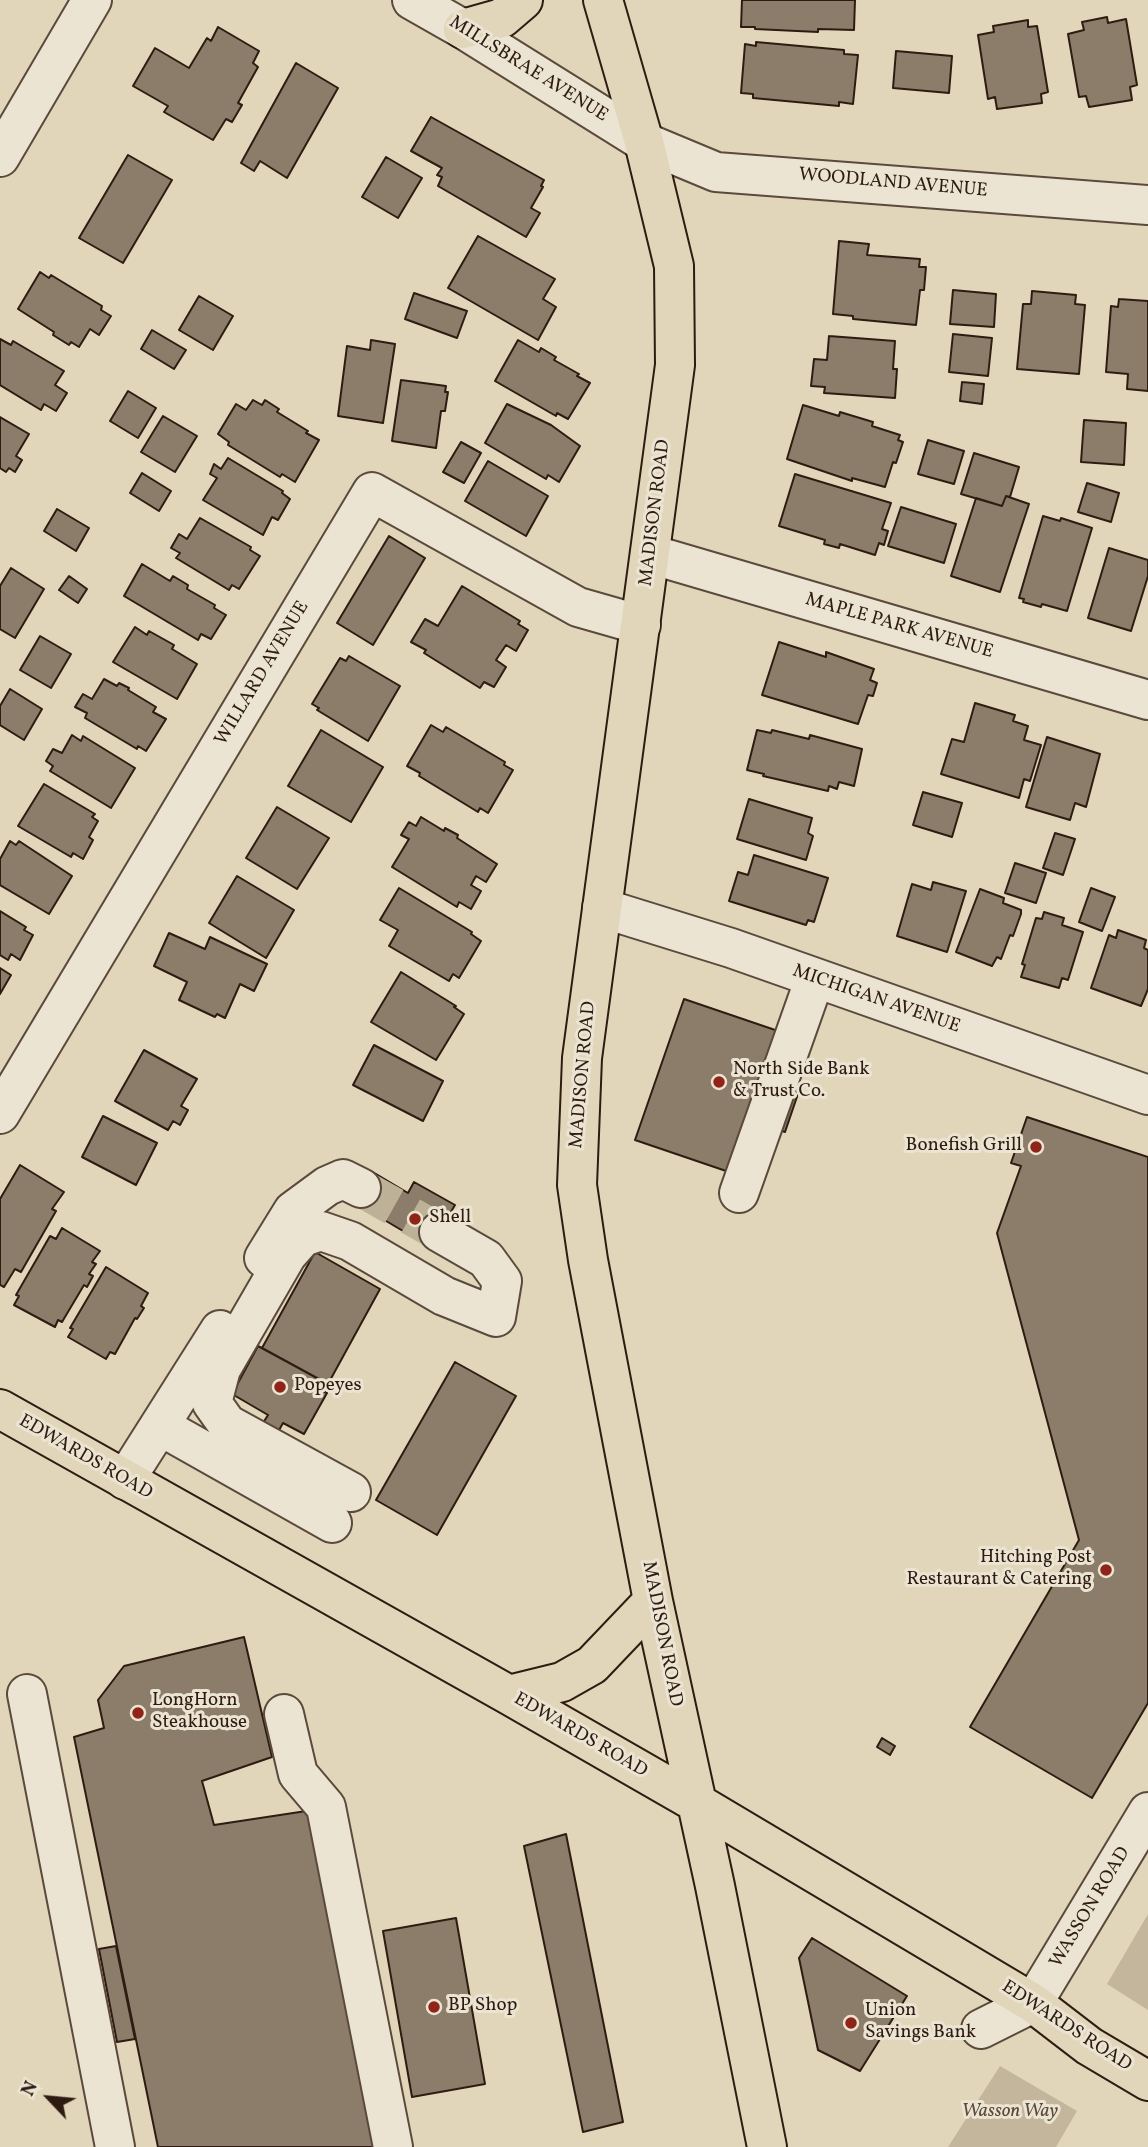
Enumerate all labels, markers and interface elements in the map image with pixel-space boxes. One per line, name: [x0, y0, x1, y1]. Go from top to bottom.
street label: MILLSBRAE AVENUE: [444, 12, 612, 128]
street label: WOODLAND AVENUE: [798, 164, 988, 204]
street label: MADISON ROAD: [636, 438, 676, 588]
street label: MAPLE PARK AVENUE: [802, 589, 996, 665]
street label: WILLARD AVENUE: [211, 598, 315, 750]
street label: MICHIGAN AVENUE: [789, 961, 963, 1039]
street label: MADISON ROAD: [566, 1000, 602, 1150]
place label: North Side Bank & Trust Co.: [733, 1060, 870, 1104]
marker: North Side Bank & Trust Co.: [711, 1074, 727, 1090]
place label: Bonefish Grill: [906, 1136, 1022, 1158]
marker: Bonefish Grill: [1028, 1139, 1044, 1155]
place label: Shell: [429, 1208, 471, 1230]
marker: Shell: [407, 1211, 423, 1227]
place label: Popeyes: [294, 1376, 362, 1398]
marker: Popeyes: [272, 1379, 288, 1395]
street label: EDWARDS ROAD: [14, 1411, 156, 1505]
place label: Hitching Post Restaurant & Catering: [906, 1548, 1092, 1592]
street label: MADISON ROAD: [636, 1559, 686, 1709]
marker: Hitching Post Restaurant & Catering: [1098, 1562, 1114, 1578]
street label: EDWARDS ROAD: [509, 1689, 651, 1783]
place label: LongHorn Steakhouse: [152, 1691, 247, 1735]
marker: LongHorn Steakhouse: [130, 1705, 146, 1721]
street label: WASSON ROAD: [1046, 1843, 1136, 1973]
street label: EDWARDS ROAD: [997, 1976, 1135, 2078]
place label: BP Shop: [448, 1996, 517, 2018]
marker: BP Shop: [426, 1999, 442, 2015]
place label: Union Savings Bank: [865, 2001, 976, 2045]
marker: Union Savings Bank: [843, 2015, 859, 2031]
north arrow: [14, 2063, 84, 2133]
text: N: [15, 2077, 45, 2101]
park label: Wasson Way: [962, 2102, 1058, 2124]

